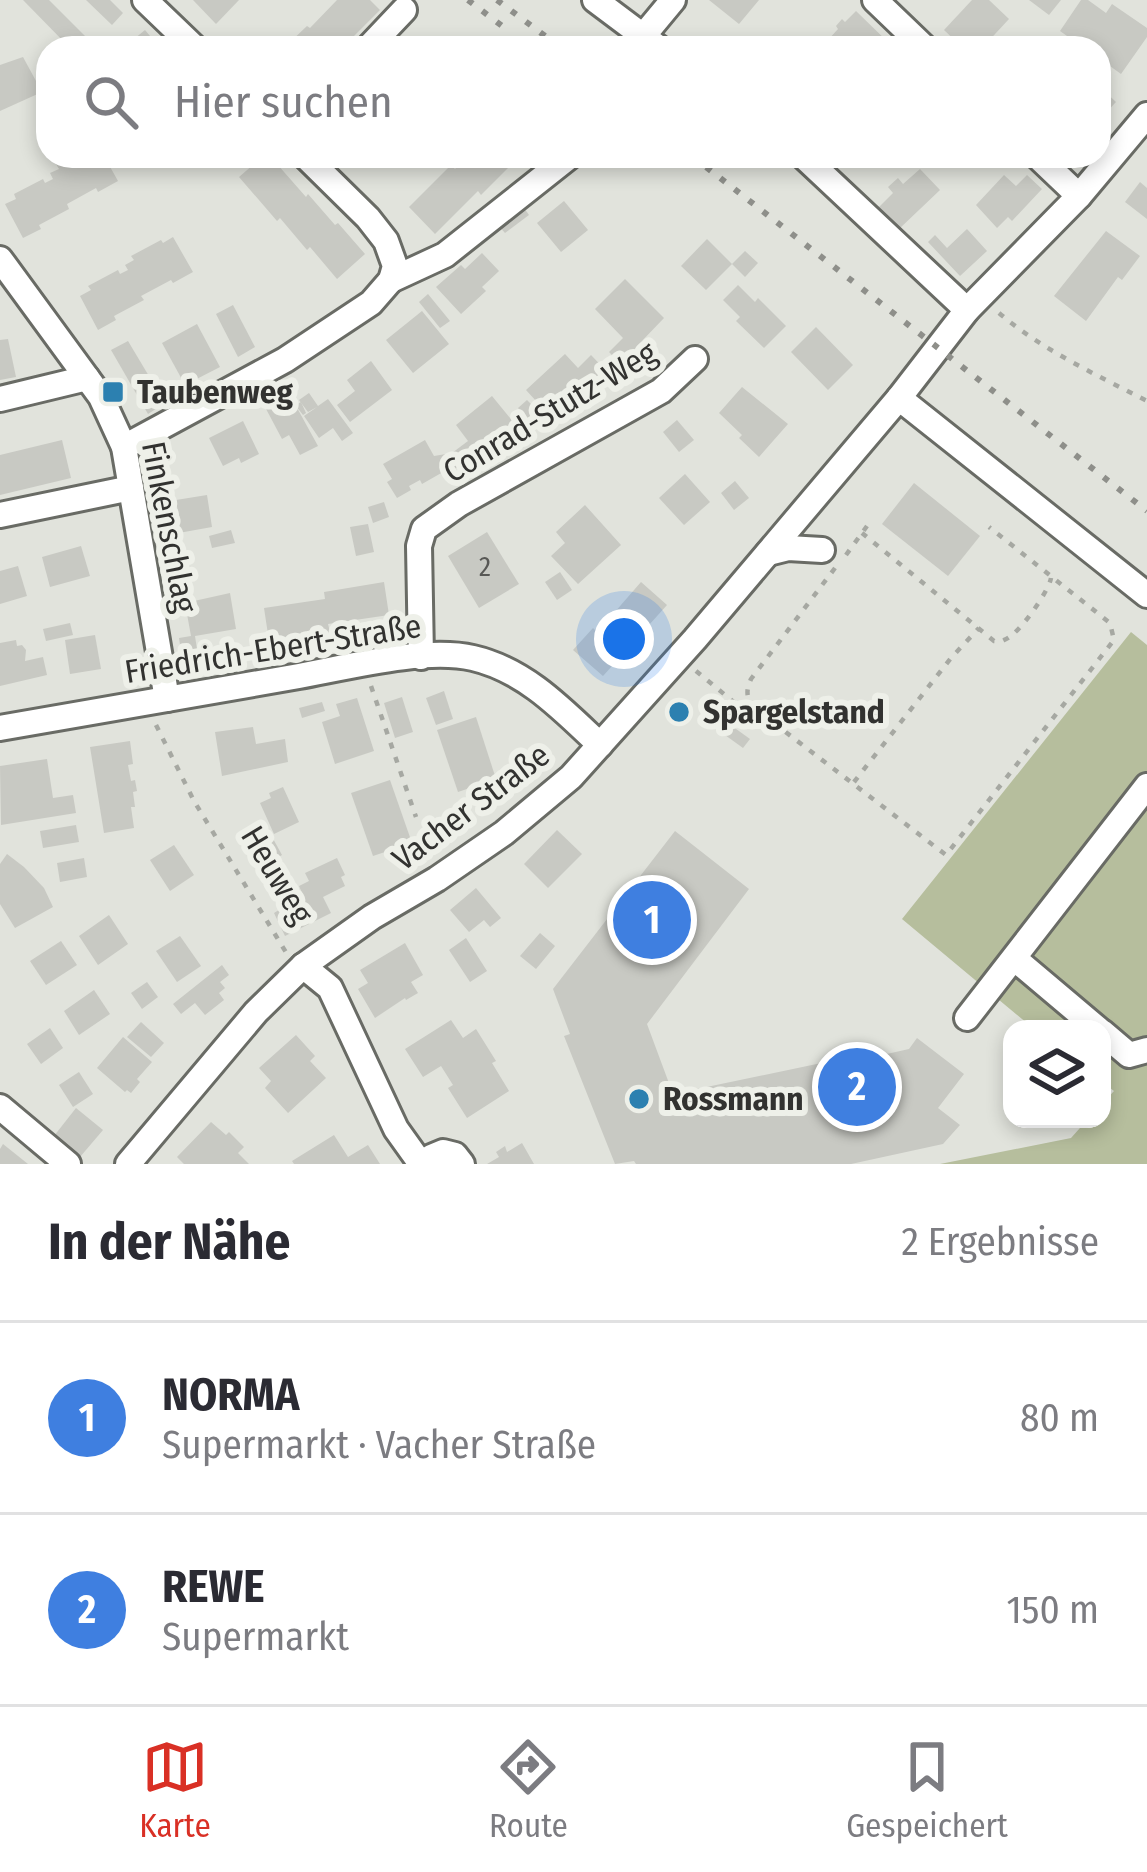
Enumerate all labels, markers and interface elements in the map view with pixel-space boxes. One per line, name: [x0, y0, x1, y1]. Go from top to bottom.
search box: [36, 36, 1111, 168]
icon: search: [78, 69, 144, 135]
text: Hier suchen: [174, 75, 393, 129]
street label: Conrad-Stutz-Weg: [436, 332, 664, 491]
place label: Taubenweg: [137, 372, 293, 412]
marker: Taubenweg: [100, 379, 126, 405]
street label: Finkenschlag: [133, 438, 205, 616]
house number: 2: [479, 551, 491, 583]
street label: Friedrich-Ebert-Straße: [122, 606, 424, 692]
your location: [594, 609, 654, 669]
place label: Spargelstand: [703, 692, 885, 732]
marker: Spargelstand: [666, 699, 692, 725]
street label: Vacher Straße: [384, 735, 558, 879]
street label: Heuweg: [232, 819, 322, 932]
pin: 1: [613, 875, 691, 965]
map controls: [1003, 1020, 1111, 1128]
button: layers: [1003, 1020, 1111, 1128]
pin: 2: [818, 1042, 896, 1132]
place label: Rossmann: [663, 1079, 804, 1119]
marker: Rossmann: [626, 1086, 652, 1112]
text: In der Nähe: [48, 1211, 290, 1273]
text: 2 Ergebnisse: [901, 1219, 1099, 1265]
text: NORMA: [162, 1368, 299, 1422]
text: 1: [79, 1395, 95, 1441]
text: 80 m: [1020, 1395, 1099, 1441]
text: Supermarkt · Vacher Straße: [162, 1422, 596, 1468]
text: REWE: [162, 1560, 265, 1614]
text: 2: [78, 1587, 96, 1633]
text: 150 m: [1006, 1587, 1099, 1633]
text: Supermarkt: [162, 1614, 349, 1660]
tab: Karte: [139, 1734, 211, 1846]
tab: Route: [489, 1734, 568, 1846]
tab: Gespeichert: [846, 1734, 1008, 1846]

